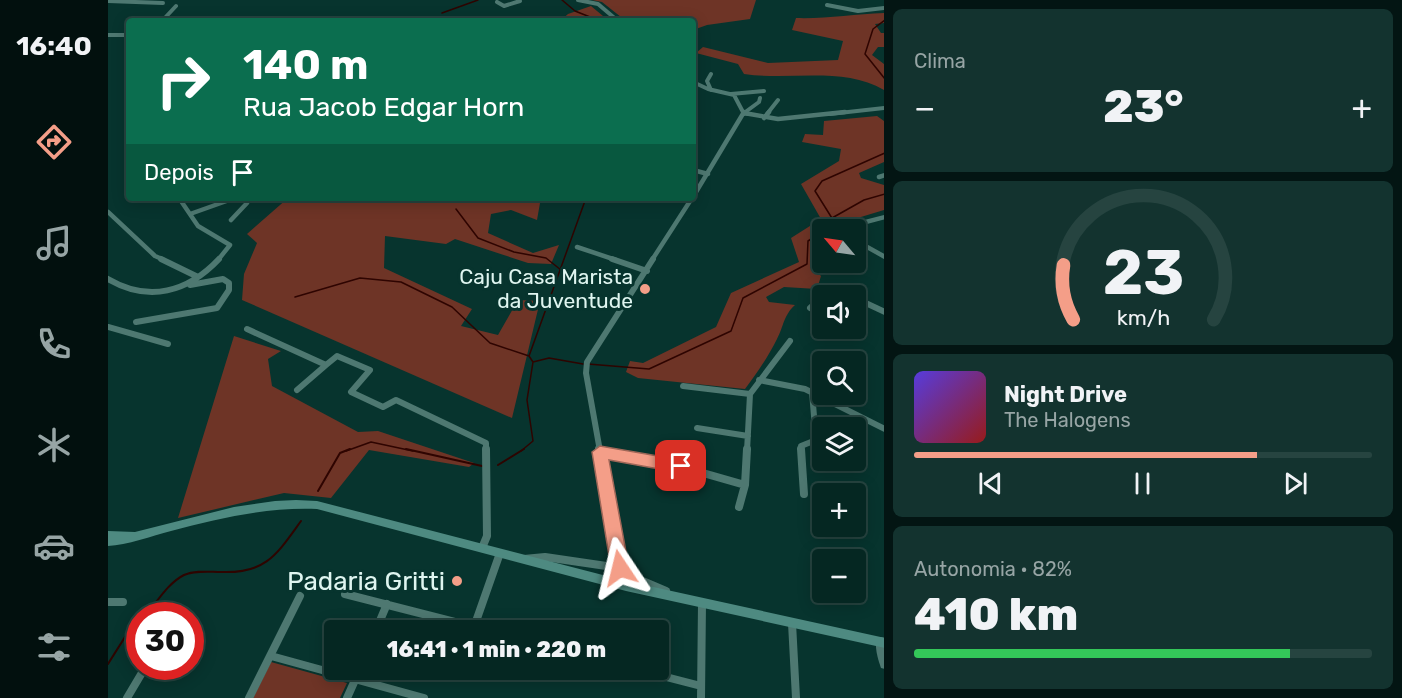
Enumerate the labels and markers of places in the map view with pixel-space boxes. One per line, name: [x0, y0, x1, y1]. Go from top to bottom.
place label: Caju Casa Marista da Juventude: [459, 264, 633, 313]
marker: Caju Casa Marista da Juventude: [638, 282, 652, 296]
pin: [655, 440, 706, 491]
place label: Padaria Gritti: [287, 566, 445, 597]
marker: Padaria Gritti: [450, 574, 464, 588]

